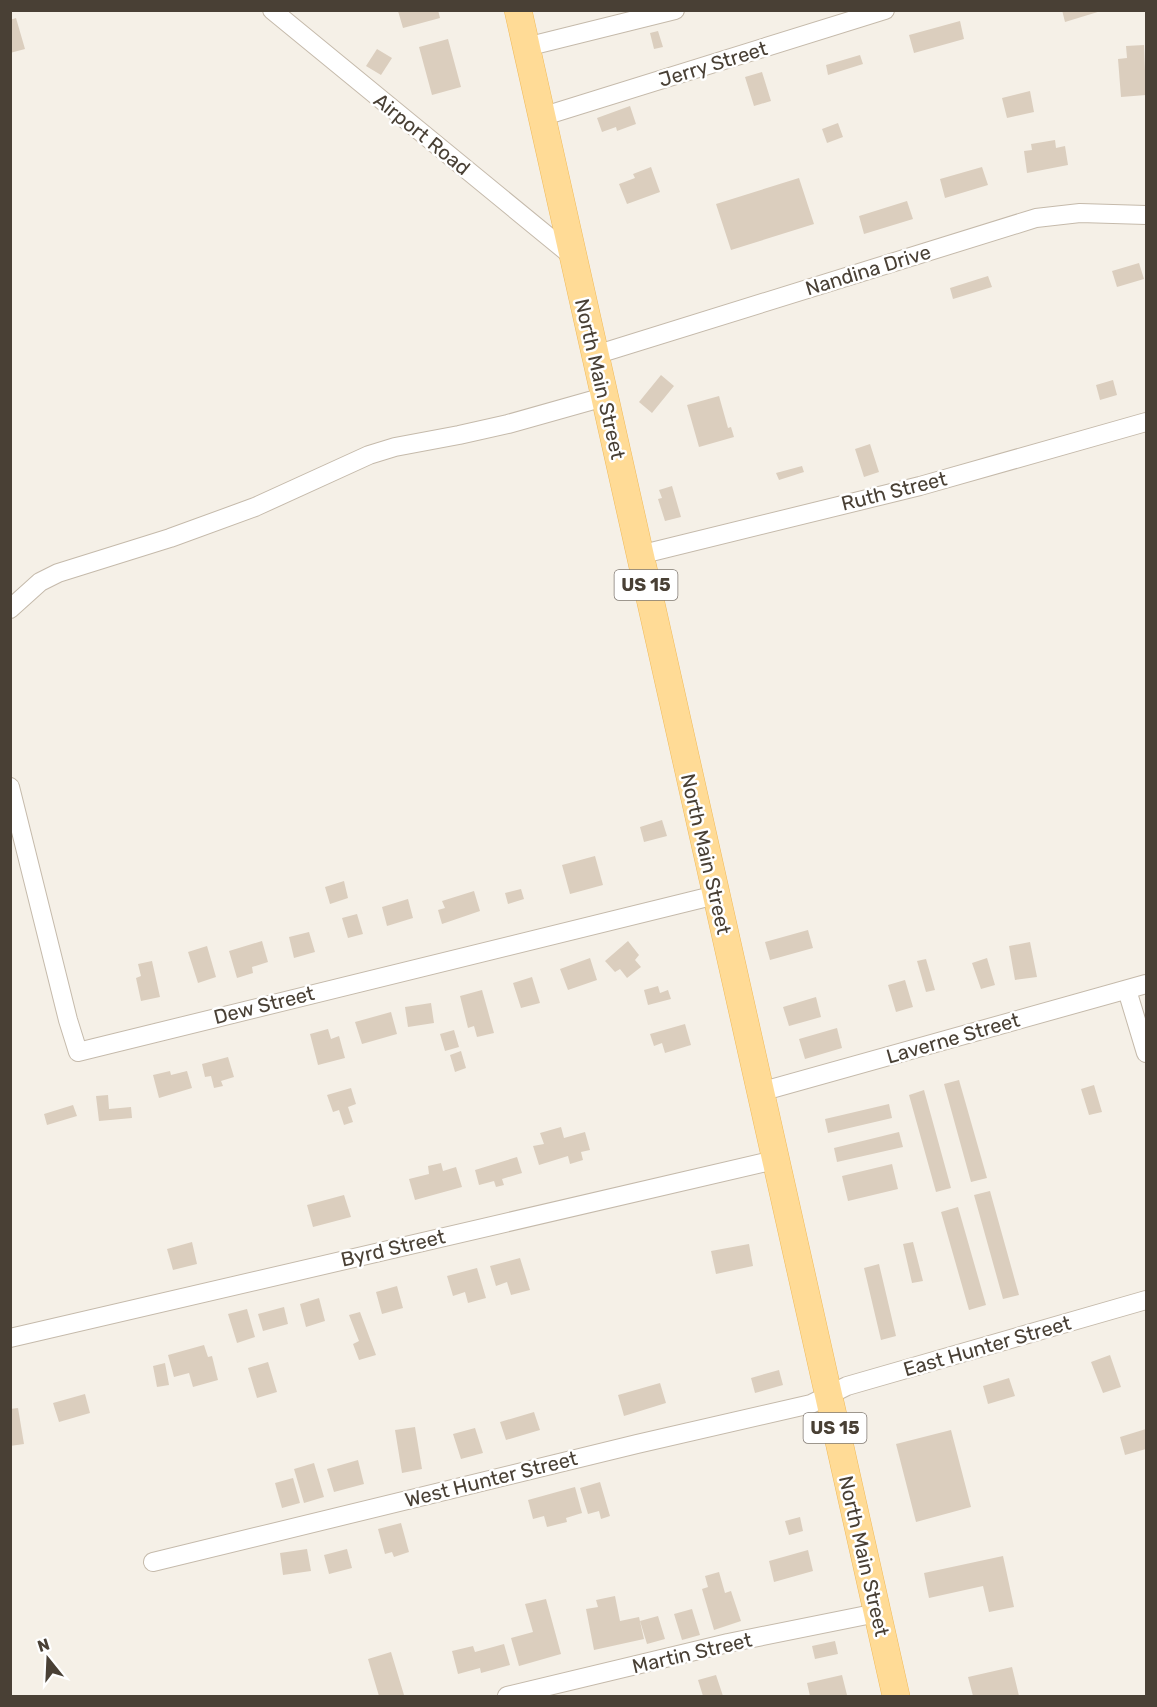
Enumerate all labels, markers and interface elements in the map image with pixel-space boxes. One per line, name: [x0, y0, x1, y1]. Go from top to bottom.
street label: Jerry Street: [656, 36, 770, 92]
street label: Airport Road: [369, 88, 475, 180]
street label: Nandina Drive: [802, 240, 934, 300]
street label: North Main Street: [570, 296, 630, 462]
street label: Ruth Street: [839, 466, 949, 516]
road number: US 15: [614, 570, 678, 600]
street label: North Main Street: [676, 771, 736, 937]
street label: Dew Street: [211, 981, 317, 1029]
street label: Laverne Street: [884, 1007, 1023, 1069]
street label: Byrd Street: [338, 1224, 448, 1272]
street label: East Hunter Street: [900, 1311, 1074, 1381]
road number: US 15: [804, 1413, 866, 1443]
street label: West Hunter Street: [402, 1446, 580, 1512]
street label: North Main Street: [834, 1473, 894, 1639]
street label: Martin Street: [630, 1628, 754, 1678]
north arrow: [18, 1629, 78, 1689]
text: N: [35, 1634, 52, 1656]

